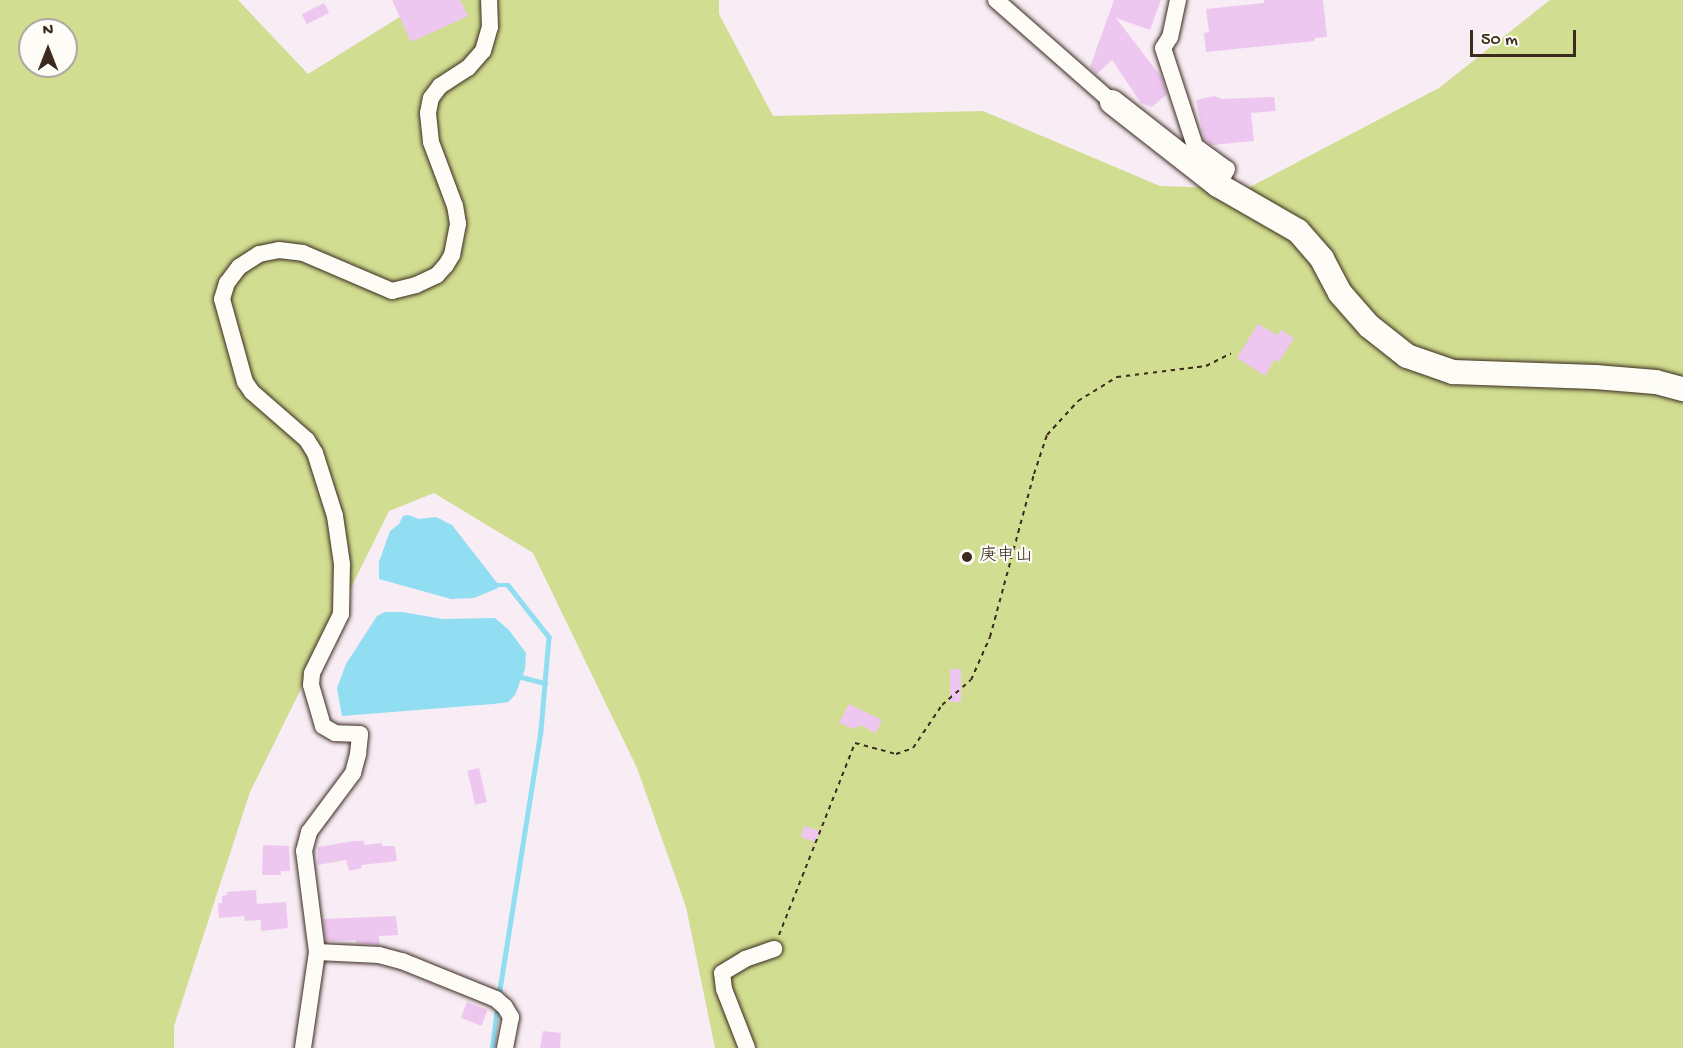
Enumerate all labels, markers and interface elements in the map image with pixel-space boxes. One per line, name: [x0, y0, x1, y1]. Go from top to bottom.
north arrow: [18, 18, 78, 78]
scale bar: [1473, 18, 1580, 56]
text: N: [43, 22, 53, 41]
text: 50 m: [1481, 30, 1518, 51]
place label: 庚申山: [979, 546, 1033, 568]
marker: 庚申山: [960, 550, 974, 564]

